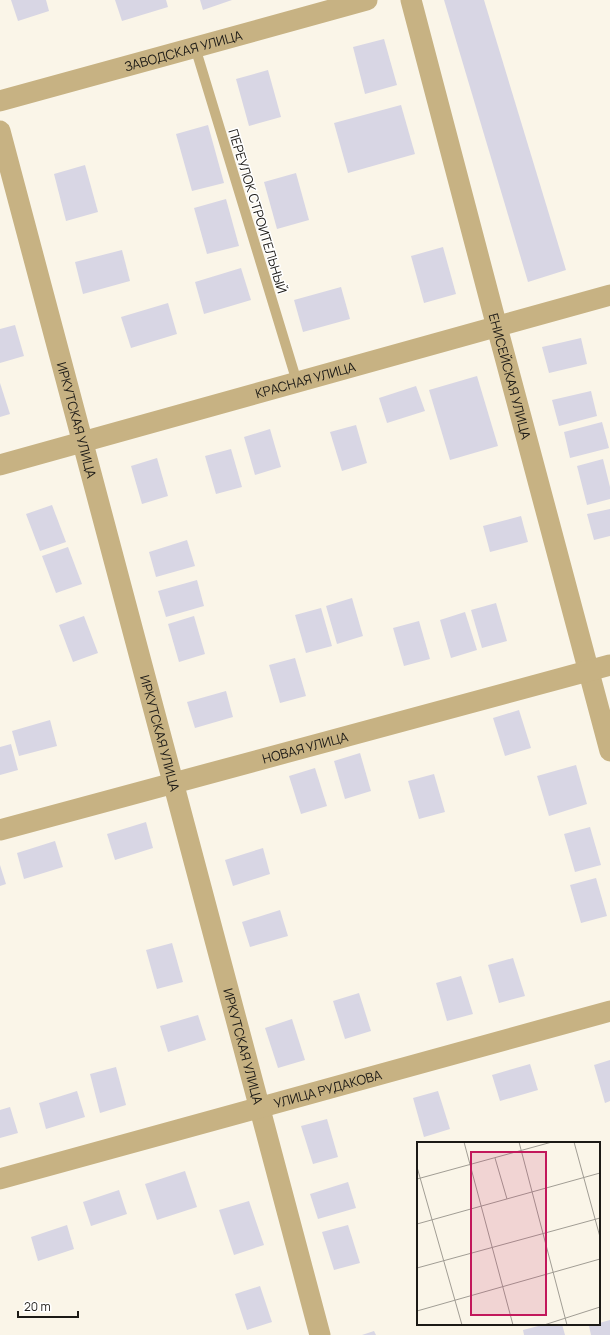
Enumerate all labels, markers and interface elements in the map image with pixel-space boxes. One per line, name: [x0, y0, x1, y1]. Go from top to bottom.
street label: ЗАВОДСКАЯ УЛИЦА: [122, 26, 244, 75]
street label: ПЕРЕУЛОК СТРОИТЕЛЬНЫЙ: [224, 127, 292, 295]
street label: ЕНИСЕЙСКАЯ УЛИЦА: [485, 311, 536, 441]
street label: КРАСНАЯ УЛИЦА: [253, 357, 358, 402]
street label: ИРКУТСКАЯ УЛИЦА: [53, 360, 101, 480]
street label: ИРКУТСКАЯ УЛИЦА: [136, 673, 184, 793]
street label: НОВАЯ УЛИЦА: [260, 727, 350, 768]
street label: ИРКУТСКАЯ УЛИЦА: [219, 986, 267, 1106]
street label: УЛИЦА РУДАКОВА: [272, 1065, 384, 1112]
inset map: [417, 1142, 600, 1325]
scale bar: [18, 1293, 78, 1319]
text: 20 m: [24, 1298, 51, 1315]

